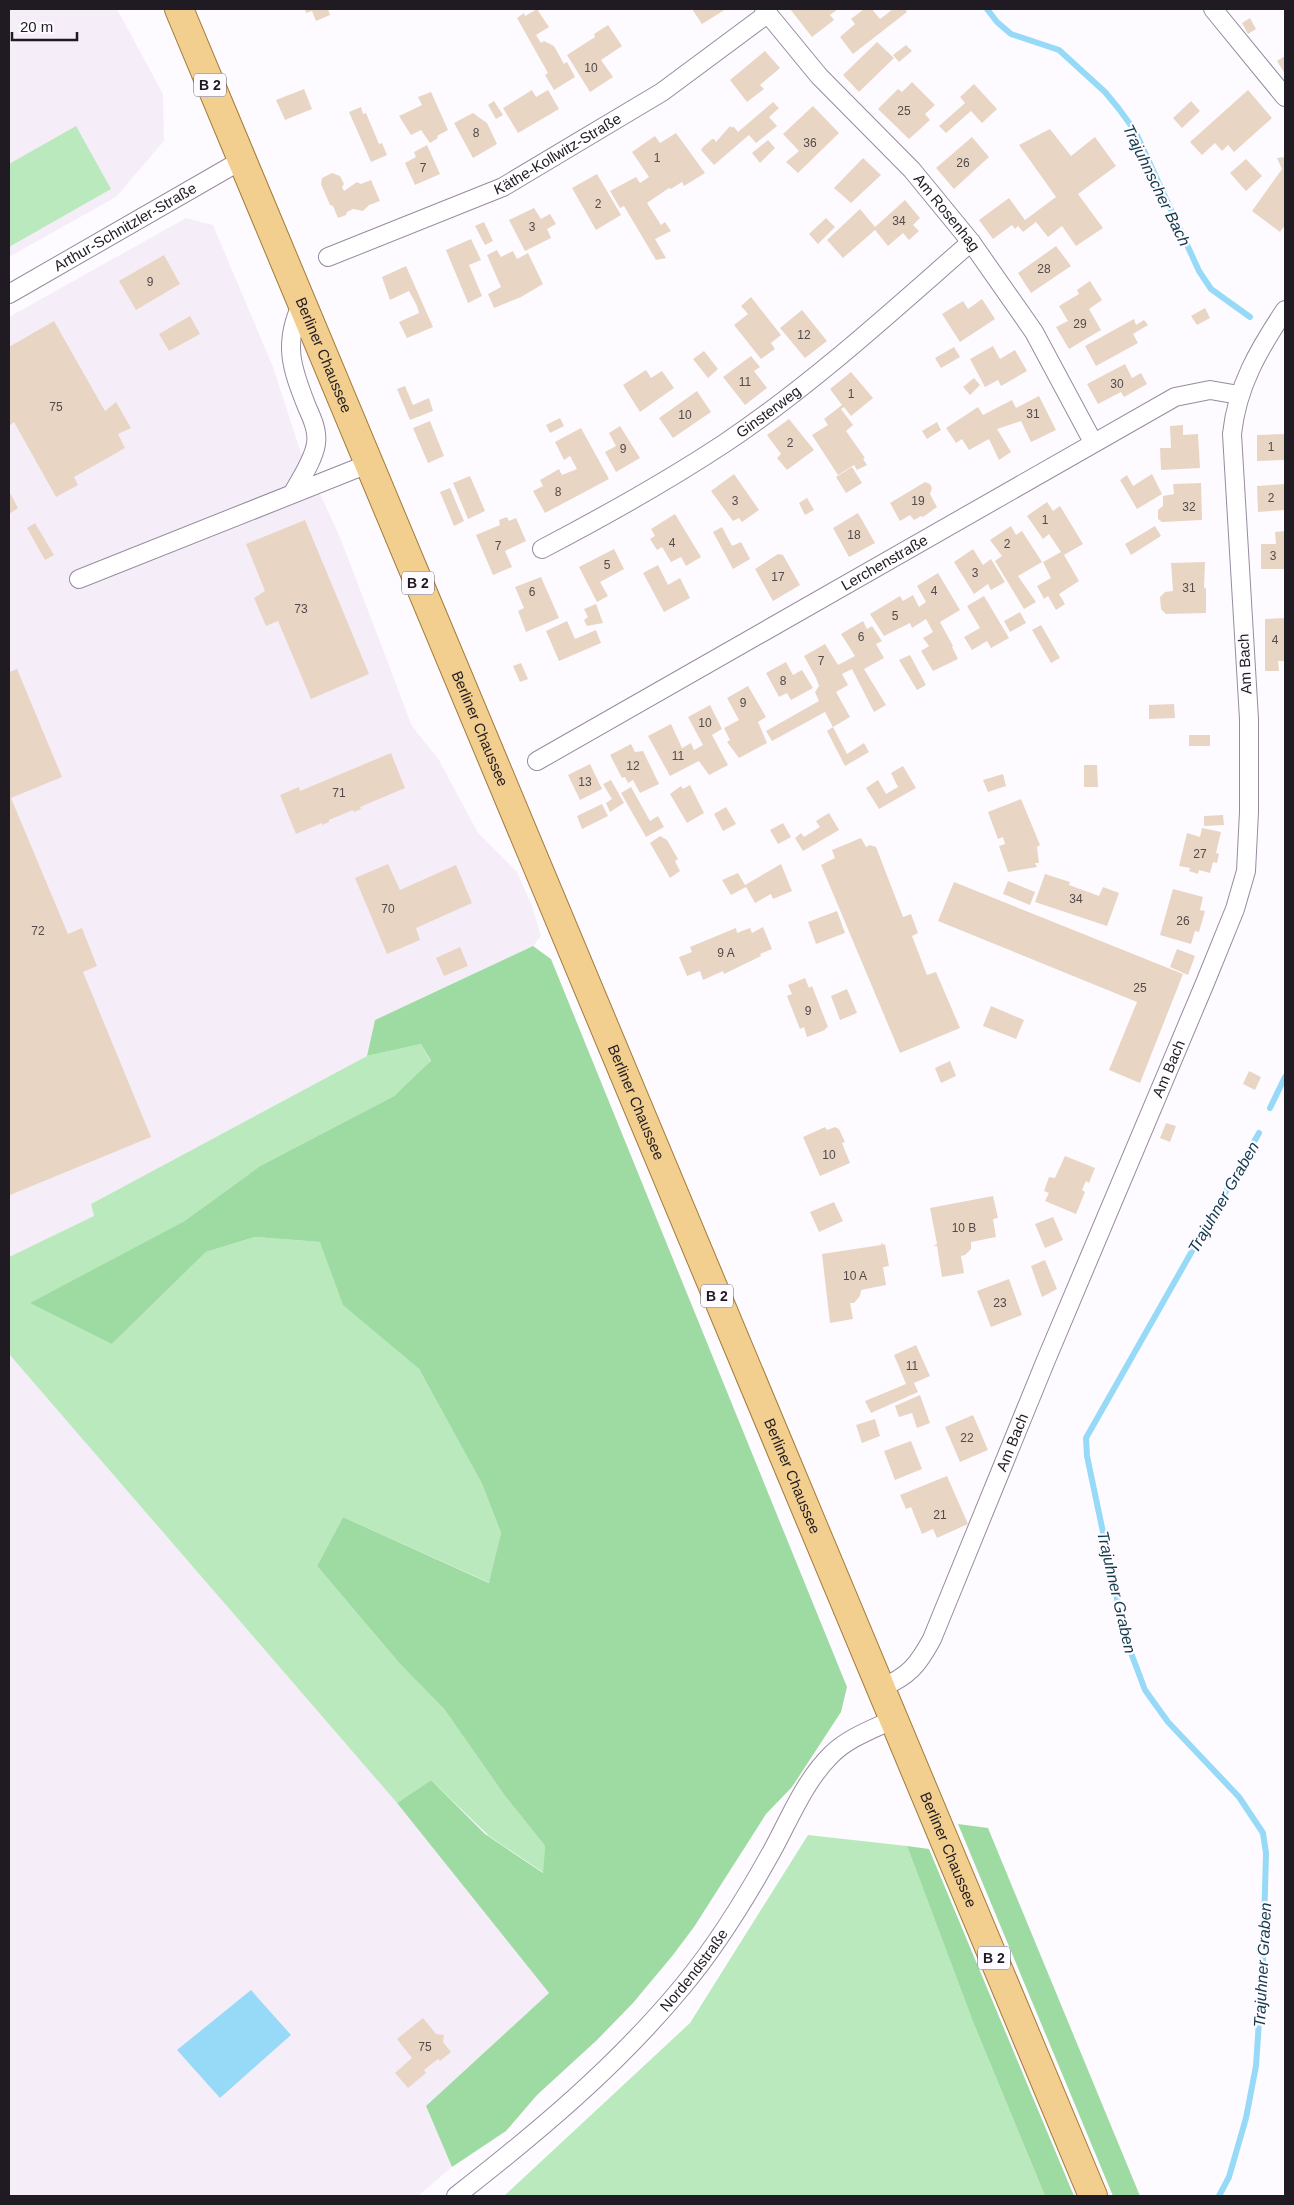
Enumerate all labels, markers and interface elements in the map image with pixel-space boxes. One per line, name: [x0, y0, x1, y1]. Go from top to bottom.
scale bar: [12, 10, 78, 42]
text: 20 m: [20, 18, 53, 35]
house number: 10: [584, 61, 598, 75]
road number: B 2: [194, 74, 226, 96]
house number: 25: [897, 104, 911, 118]
street label: Käthe-Kollwitz-Straße: [491, 109, 624, 198]
water label: Trajuhnscher Bach: [1120, 122, 1193, 249]
house number: 8: [473, 126, 480, 140]
house number: 36: [803, 136, 817, 150]
house number: 1: [654, 151, 661, 165]
house number: 26: [956, 156, 970, 170]
house number: 7: [420, 161, 427, 175]
street label: Am Rosenhag: [911, 170, 984, 254]
street label: Arthur-Schnitzler-Straße: [51, 179, 199, 274]
house number: 2: [595, 197, 602, 211]
house number: 34: [892, 214, 906, 228]
house number: 3: [529, 220, 536, 234]
house number: 28: [1037, 262, 1051, 276]
house number: 9: [147, 275, 154, 289]
street label: Berliner Chaussee: [292, 295, 356, 415]
house number: 29: [1073, 317, 1087, 331]
house number: 12: [797, 328, 811, 342]
house number: 11: [739, 375, 752, 389]
house number: 30: [1110, 377, 1124, 391]
street label: Ginsterweg: [733, 382, 804, 441]
house number: 1: [848, 387, 855, 401]
house number: 75: [49, 400, 63, 414]
house number: 31: [1026, 407, 1040, 421]
house number: 10: [678, 408, 692, 422]
house number: 2: [787, 436, 794, 450]
house number: 1: [1268, 440, 1275, 454]
house number: 9: [620, 442, 627, 456]
house number: 8: [555, 485, 562, 499]
house number: 2: [1268, 491, 1275, 505]
house number: 3: [732, 494, 739, 508]
house number: 19: [911, 494, 925, 508]
house number: 32: [1182, 500, 1196, 514]
house number: 1: [1042, 513, 1049, 527]
house number: 18: [847, 528, 861, 542]
street label: Lerchenstraße: [838, 531, 930, 594]
house number: 4: [669, 536, 676, 550]
house number: 2: [1004, 537, 1011, 551]
house number: 7: [495, 539, 502, 553]
house number: 3: [1270, 549, 1277, 563]
house number: 5: [604, 558, 611, 572]
house number: 3: [972, 566, 979, 580]
house number: 17: [771, 570, 785, 584]
road number: B 2: [402, 572, 434, 594]
house number: 31: [1182, 581, 1196, 595]
house number: 4: [931, 584, 938, 598]
house number: 6: [529, 585, 536, 599]
house number: 73: [294, 602, 308, 616]
house number: 5: [892, 609, 899, 623]
house number: 6: [858, 630, 865, 644]
street label: Am Bach: [1234, 633, 1255, 695]
house number: 4: [1272, 633, 1279, 647]
house number: 7: [818, 654, 825, 668]
street label: Berliner Chaussee: [449, 668, 512, 789]
house number: 8: [780, 674, 787, 688]
house number: 9: [740, 696, 747, 710]
house number: 10: [698, 716, 712, 730]
house number: 11: [672, 749, 685, 763]
house number: 12: [626, 759, 640, 773]
house number: 13: [578, 775, 592, 789]
house number: 71: [332, 786, 346, 800]
house number: 27: [1193, 847, 1207, 861]
house number: 34: [1069, 892, 1083, 906]
house number: 70: [381, 902, 395, 916]
house number: 26: [1176, 914, 1190, 928]
house number: 72: [31, 924, 45, 938]
house number: 9 A: [717, 946, 735, 960]
house number: 25: [1133, 981, 1147, 995]
house number: 9: [805, 1004, 812, 1018]
street label: Am Bach: [1149, 1037, 1188, 1100]
street label: Berliner Chaussee: [605, 1042, 668, 1162]
water label: Trajuhner Graben: [1185, 1139, 1262, 1256]
house number: 10: [822, 1148, 836, 1162]
house number: 10 B: [952, 1221, 976, 1235]
house number: 10 A: [843, 1269, 867, 1283]
road number: B 2: [701, 1284, 733, 1308]
house number: 23: [993, 1296, 1007, 1310]
house number: 11: [906, 1359, 919, 1373]
street label: Am Bach: [992, 1411, 1031, 1474]
street label: Berliner Chaussee: [761, 1416, 824, 1536]
house number: 22: [960, 1431, 974, 1445]
house number: 21: [933, 1508, 947, 1522]
water label: Trajuhner Graben: [1094, 1529, 1139, 1655]
street label: Berliner Chaussee: [917, 1789, 980, 1910]
water label: Trajuhner Graben: [1251, 1902, 1274, 2028]
street label: Nordendstraße: [656, 1925, 731, 2015]
road number: B 2: [978, 1946, 1010, 1970]
house number: 75: [418, 2040, 432, 2054]

